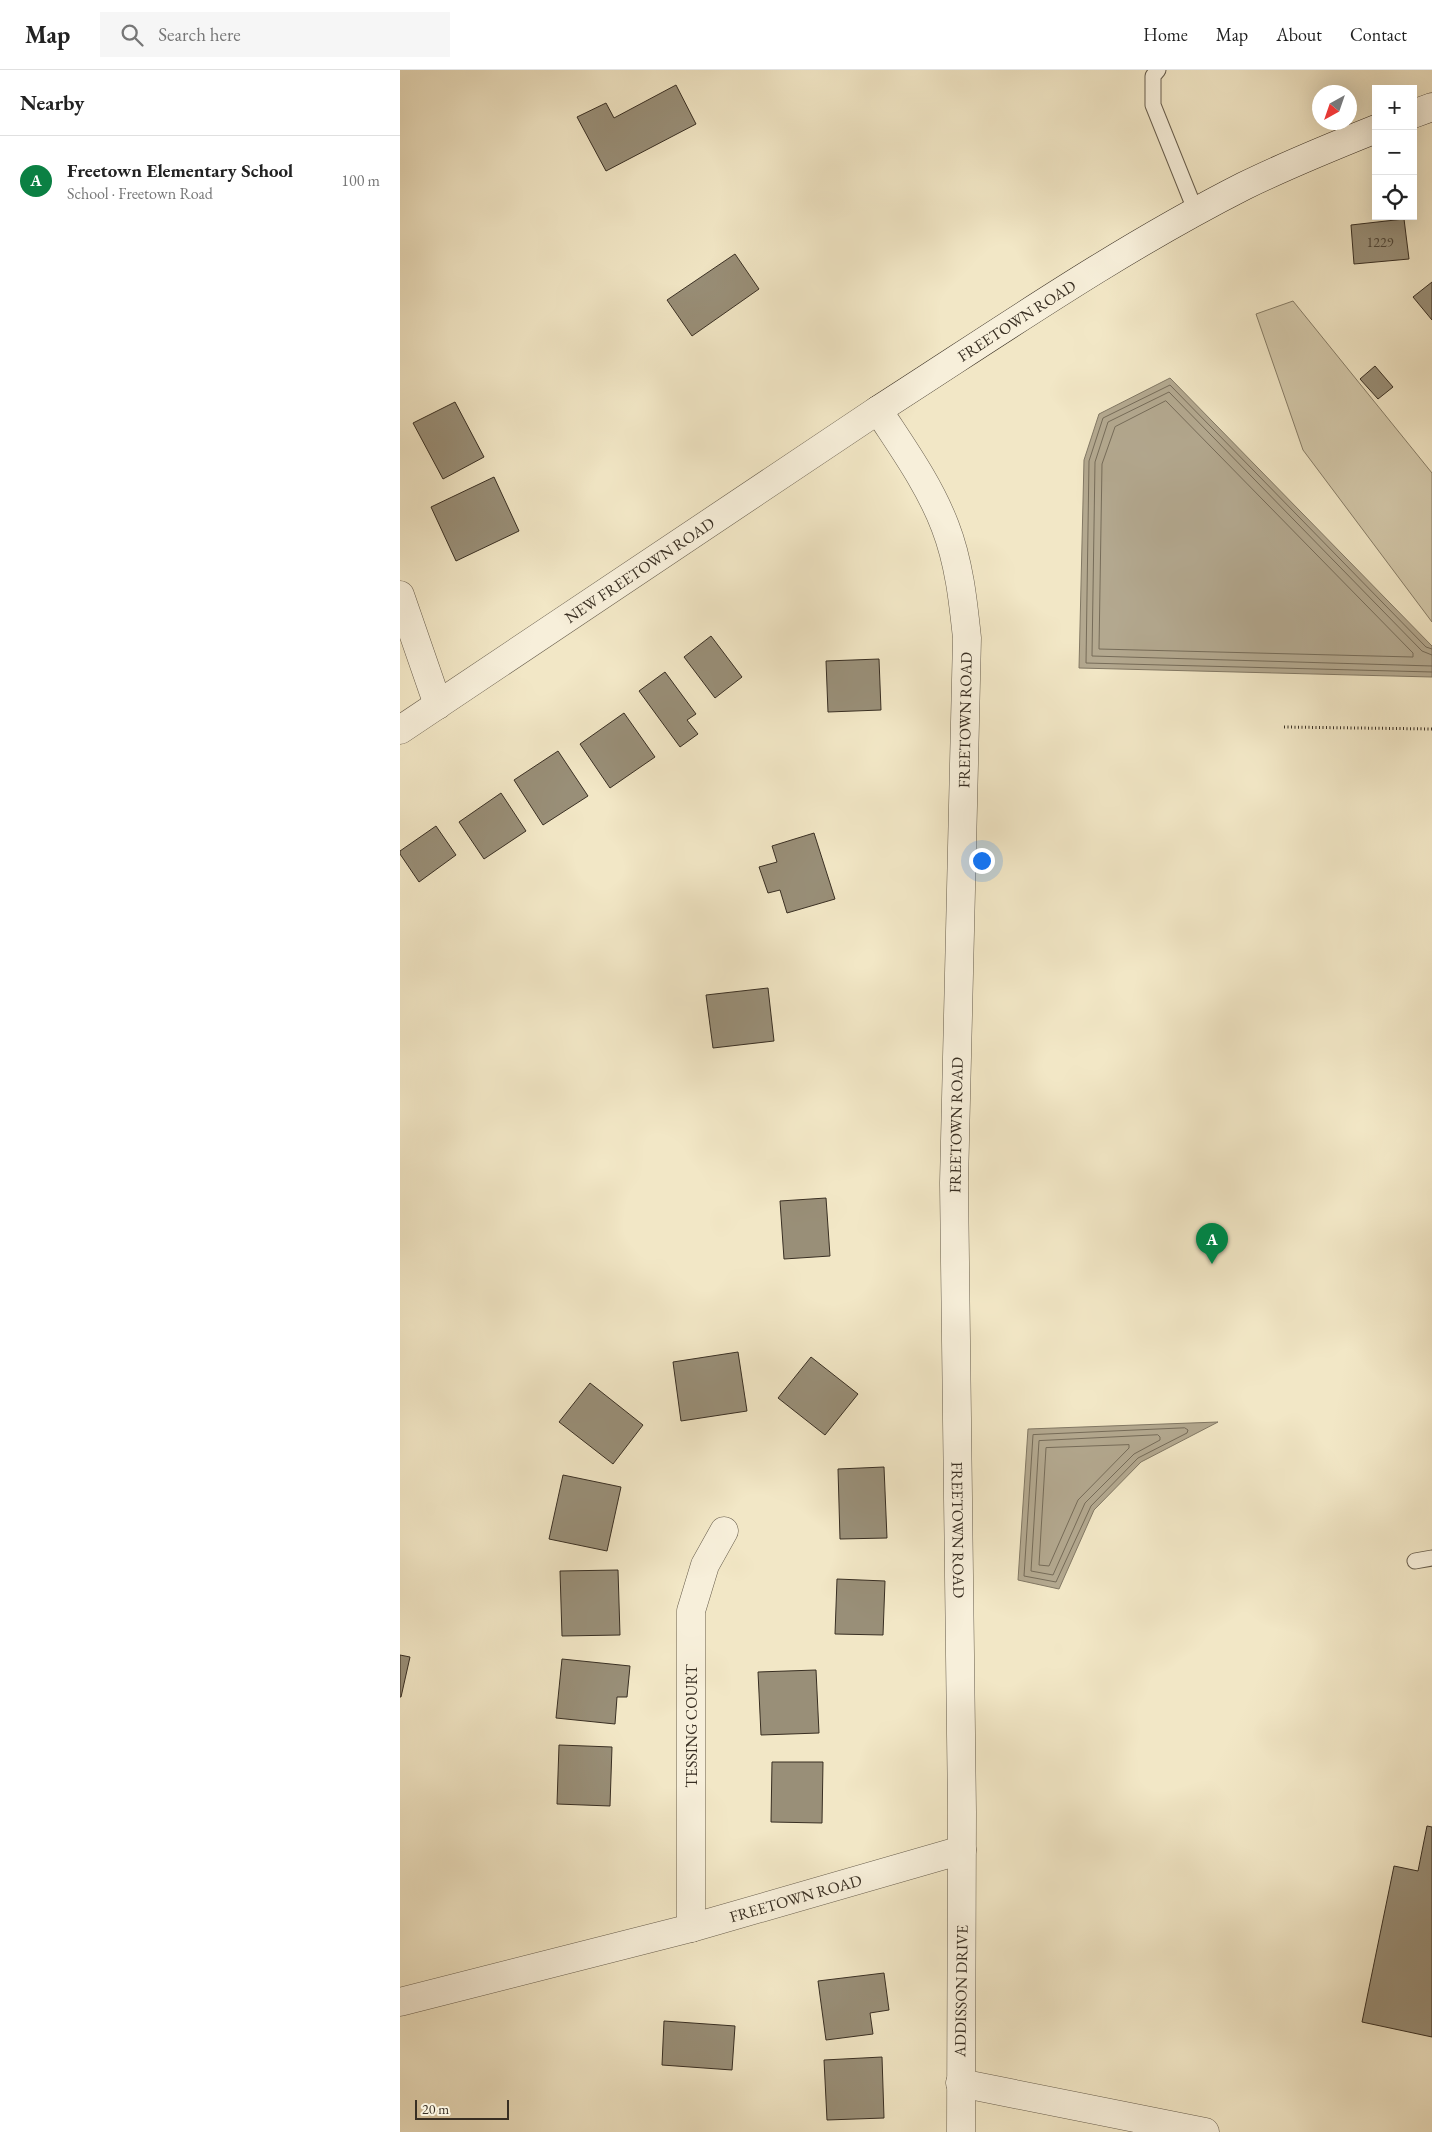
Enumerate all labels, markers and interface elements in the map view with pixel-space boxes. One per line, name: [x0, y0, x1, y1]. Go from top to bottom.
search box: [100, 12, 450, 57]
text: Map: [25, 19, 70, 50]
icon: search: [118, 21, 146, 49]
text: Search here: [158, 22, 241, 47]
text: Home: [1143, 23, 1188, 46]
text: Map: [1216, 23, 1248, 46]
text: About: [1276, 23, 1322, 46]
text: Contact: [1350, 23, 1407, 46]
north arrow: [1312, 85, 1357, 130]
map controls: [1372, 85, 1417, 220]
button: +: [1372, 85, 1417, 130]
text: Nearby: [20, 89, 84, 116]
button: −: [1372, 130, 1417, 175]
text: Freetown Elementary School: [67, 158, 293, 183]
text: A: [30, 170, 42, 191]
text: 100 m: [341, 170, 380, 191]
button: locate: [1372, 175, 1417, 220]
text: School · Freetown Road: [67, 183, 213, 204]
house number: 1229: [1367, 233, 1394, 251]
street label: FREETOWN ROAD: [953, 275, 1080, 366]
street label: NEW FREETOWN ROAD: [560, 512, 718, 628]
street label: FREETOWN ROAD: [953, 652, 977, 788]
your location: [969, 848, 995, 874]
street label: FREETOWN ROAD: [944, 1057, 968, 1193]
pin: A: [1196, 1223, 1228, 1264]
street label: FREETOWN ROAD: [947, 1461, 970, 1598]
street label: TESSING COURT: [681, 1664, 702, 1788]
street label: FREETOWN ROAD: [727, 1869, 864, 1927]
street label: ADDISSON DRIVE: [949, 1925, 973, 2058]
scale bar: [415, 2097, 509, 2120]
text: 20 m: [422, 2100, 449, 2118]

